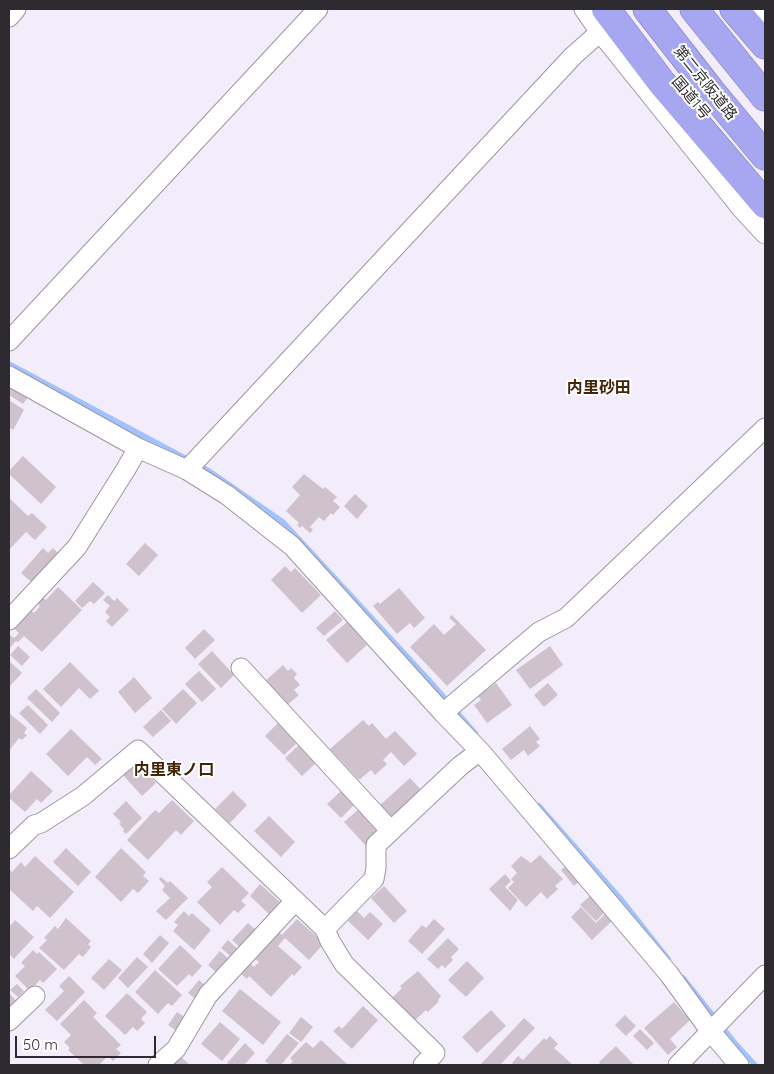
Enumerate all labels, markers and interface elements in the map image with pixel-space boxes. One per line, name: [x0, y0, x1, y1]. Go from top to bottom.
street label: 第二京阪道路: [670, 42, 740, 124]
street label: 国道1号: [668, 73, 714, 123]
district label: 内里砂田: [567, 378, 631, 398]
district label: 内里東ノ口: [134, 760, 214, 780]
scale bar: [18, 1026, 159, 1058]
text: 50 m: [23, 1035, 58, 1054]

